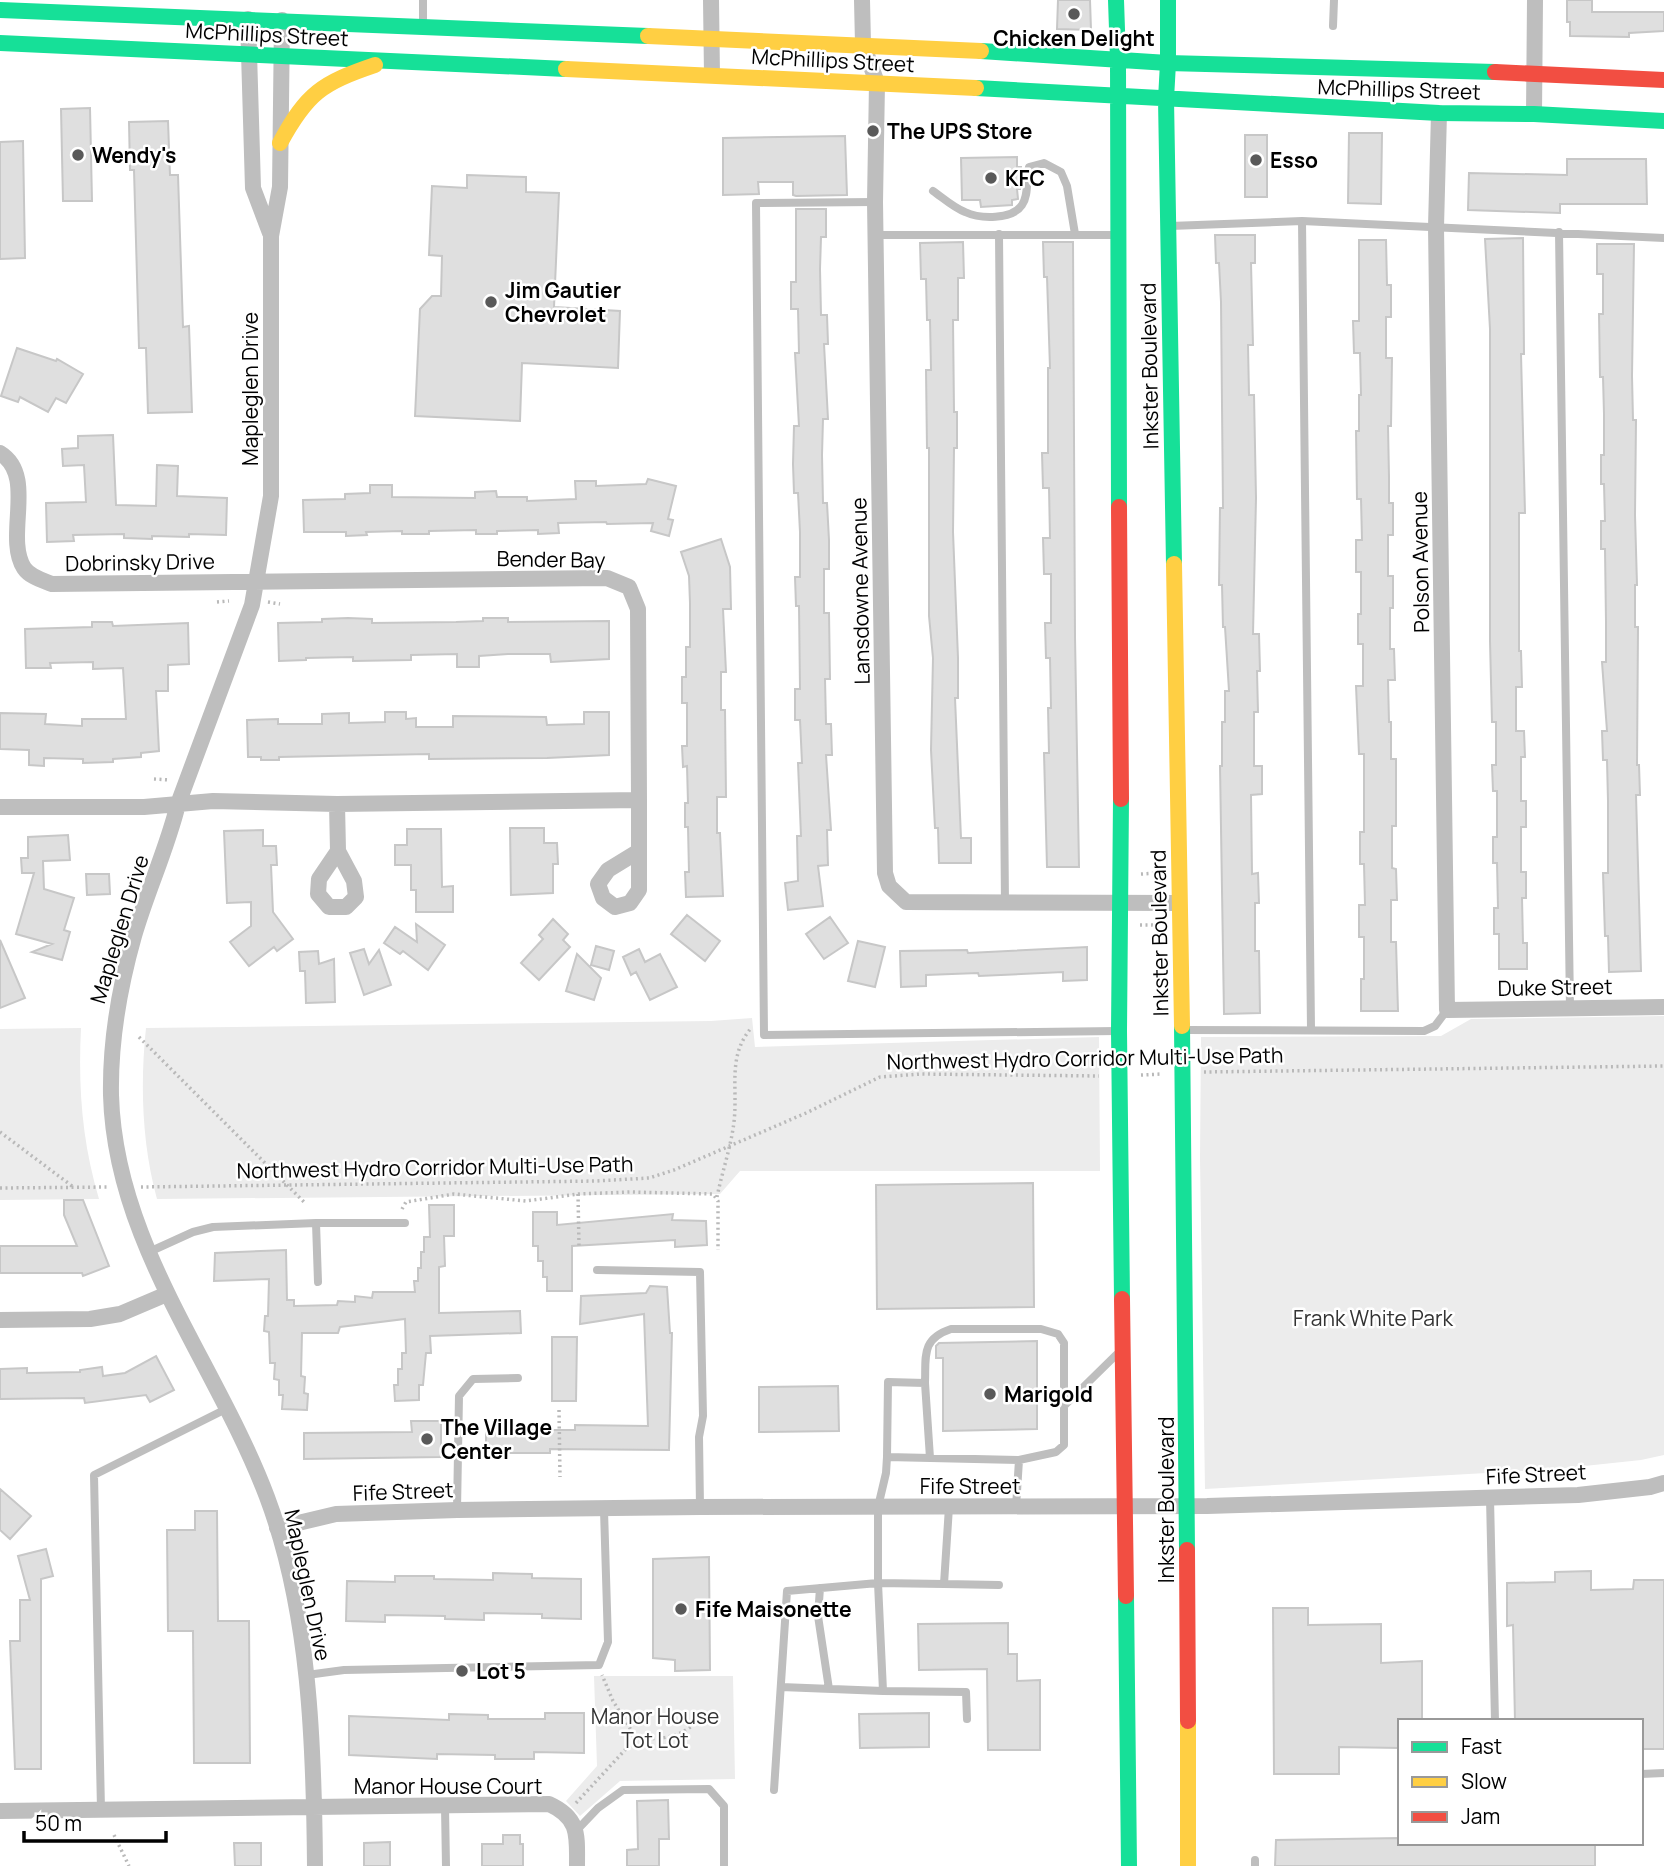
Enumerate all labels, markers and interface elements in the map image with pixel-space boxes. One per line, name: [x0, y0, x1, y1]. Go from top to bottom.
marker: Chicken Delight: [1066, 6, 1082, 22]
street label: McPhillips Street: [185, 16, 349, 52]
place label: Chicken Delight: [993, 24, 1155, 52]
street label: McPhillips Street: [751, 42, 915, 78]
street label: McPhillips Street: [1317, 72, 1481, 106]
place label: The UPS Store: [887, 117, 1032, 145]
marker: The UPS Store: [865, 123, 881, 139]
place label: Wendy's: [92, 141, 176, 169]
place label: Esso: [1270, 146, 1318, 174]
marker: Wendy's: [70, 147, 86, 163]
marker: Esso: [1248, 152, 1264, 168]
place label: KFC: [1005, 164, 1045, 192]
marker: KFC: [983, 170, 999, 186]
place label: Jim Gautier Chevrolet: [505, 276, 621, 328]
street label: Inkster Boulevard: [1134, 282, 1164, 450]
marker: Jim Gautier Chevrolet: [483, 294, 499, 310]
street label: Mapleglen Drive: [236, 312, 264, 466]
street label: Polson Avenue: [1405, 491, 1435, 633]
street label: Lansdowne Avenue: [844, 497, 876, 685]
street label: Bender Bay: [496, 544, 606, 574]
street label: Dobrinsky Drive: [65, 547, 215, 577]
street label: Inkster Boulevard: [1144, 849, 1174, 1017]
street label: Mapleglen Drive: [83, 851, 155, 1007]
street label: Duke Street: [1497, 972, 1613, 1002]
street label: Northwest Hydro Corridor Multi-Use Path: [886, 1041, 1284, 1075]
street label: Northwest Hydro Corridor Multi-Use Path: [236, 1150, 634, 1184]
park label: Frank White Park: [1293, 1304, 1453, 1332]
place label: Marigold: [1004, 1380, 1093, 1408]
marker: Marigold: [982, 1386, 998, 1402]
place label: The Village Center: [441, 1413, 552, 1465]
street label: Inkster Boulevard: [1152, 1417, 1180, 1583]
marker: The Village Center: [419, 1431, 435, 1447]
street label: Fife Street: [1485, 1457, 1587, 1491]
street label: Fife Street: [920, 1472, 1020, 1500]
street label: Fife Street: [352, 1475, 454, 1507]
street label: Mapleglen Drive: [278, 1507, 338, 1663]
place label: Fife Maisonette: [695, 1595, 852, 1623]
marker: Fife Maisonette: [673, 1601, 689, 1617]
place label: Lot 5: [476, 1657, 526, 1685]
marker: Lot 5: [454, 1663, 470, 1679]
park label: Manor House Tot Lot: [591, 1702, 719, 1754]
legend: [1398, 1719, 1643, 1845]
text: Fast: [1461, 1732, 1502, 1760]
text: Slow: [1461, 1767, 1507, 1795]
street label: Manor House Court: [354, 1772, 542, 1800]
scale bar: [24, 1800, 166, 1844]
text: Jam: [1461, 1802, 1500, 1830]
text: 50 m: [35, 1809, 82, 1837]

